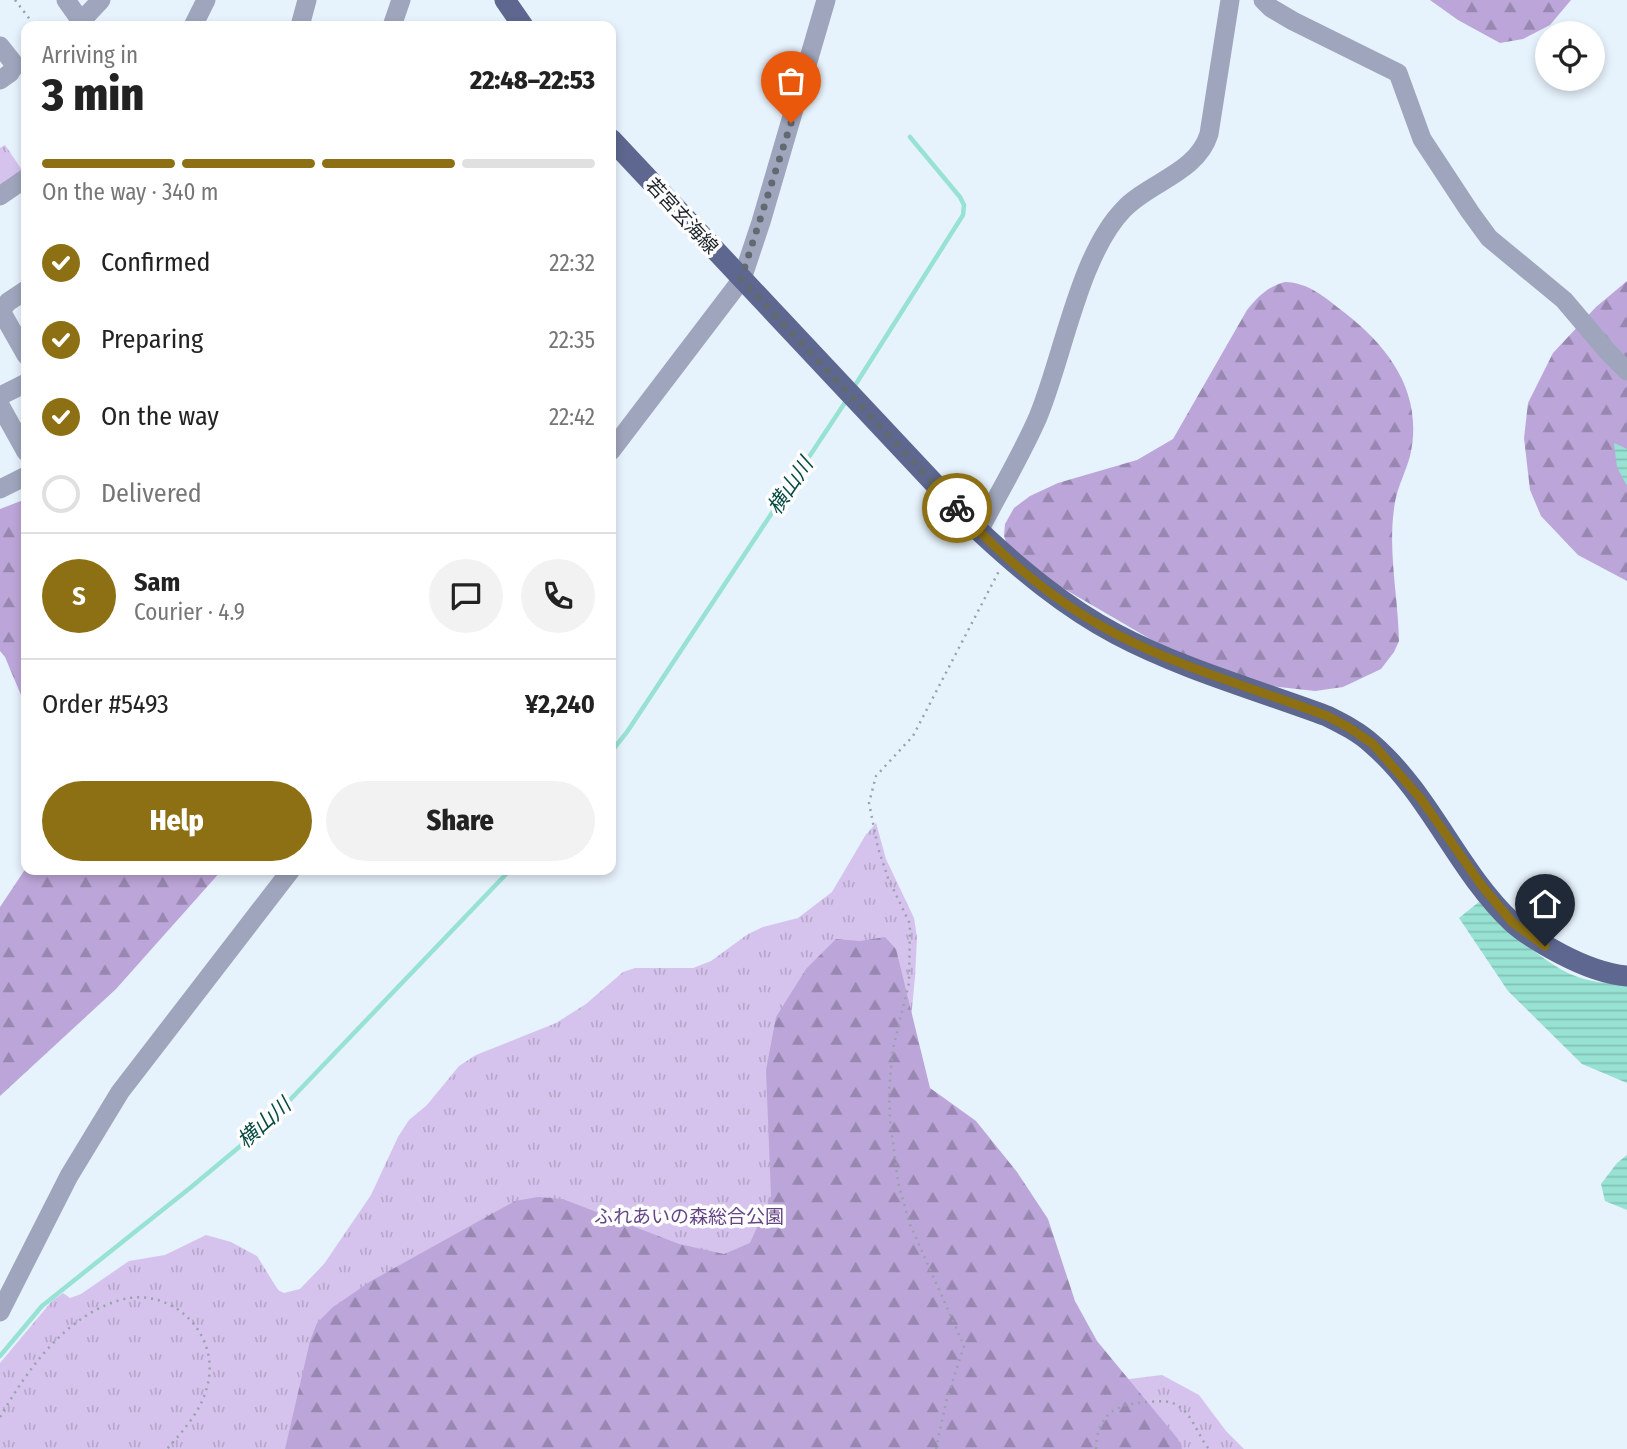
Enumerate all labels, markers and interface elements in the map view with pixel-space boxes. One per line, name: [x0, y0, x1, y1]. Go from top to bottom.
map controls: [1535, 21, 1605, 91]
button: locate: [1535, 21, 1605, 91]
text: Arriving in: [42, 41, 138, 69]
pin: [761, 51, 821, 123]
icon: bag: [772, 62, 810, 100]
text: 22:48–22:53: [470, 65, 595, 96]
text: 3 min: [42, 67, 144, 122]
street label: 若宮玄海線: [641, 173, 723, 259]
text: On the way · 340 m: [42, 178, 218, 206]
icon: check: [42, 244, 80, 282]
text: Confirmed: [101, 247, 211, 278]
text: 22:32: [549, 249, 595, 277]
icon: check: [42, 321, 80, 359]
text: Preparing: [101, 324, 203, 355]
text: 22:35: [549, 326, 595, 354]
icon: check: [42, 398, 80, 436]
text: On the way: [101, 401, 219, 432]
text: 22:42: [549, 403, 595, 431]
water label: 横山川: [762, 451, 820, 519]
courier: [922, 473, 992, 543]
text: Delivered: [101, 478, 202, 509]
icon: bike: [938, 489, 976, 527]
button: chat: [429, 559, 503, 633]
button: phone: [521, 559, 595, 633]
text: Sam: [134, 567, 180, 598]
text: S: [72, 581, 86, 612]
text: Courier · 4.9: [134, 598, 245, 626]
text: Order #5493: [42, 689, 169, 720]
text: ¥2,240: [525, 689, 595, 720]
button: Help: [42, 781, 312, 861]
button: Share: [326, 781, 595, 861]
pin: [1515, 874, 1575, 946]
icon: home: [1526, 885, 1564, 923]
water label: 横山川: [232, 1091, 298, 1154]
park label: ふれあいの森総合公園: [594, 1205, 784, 1228]

